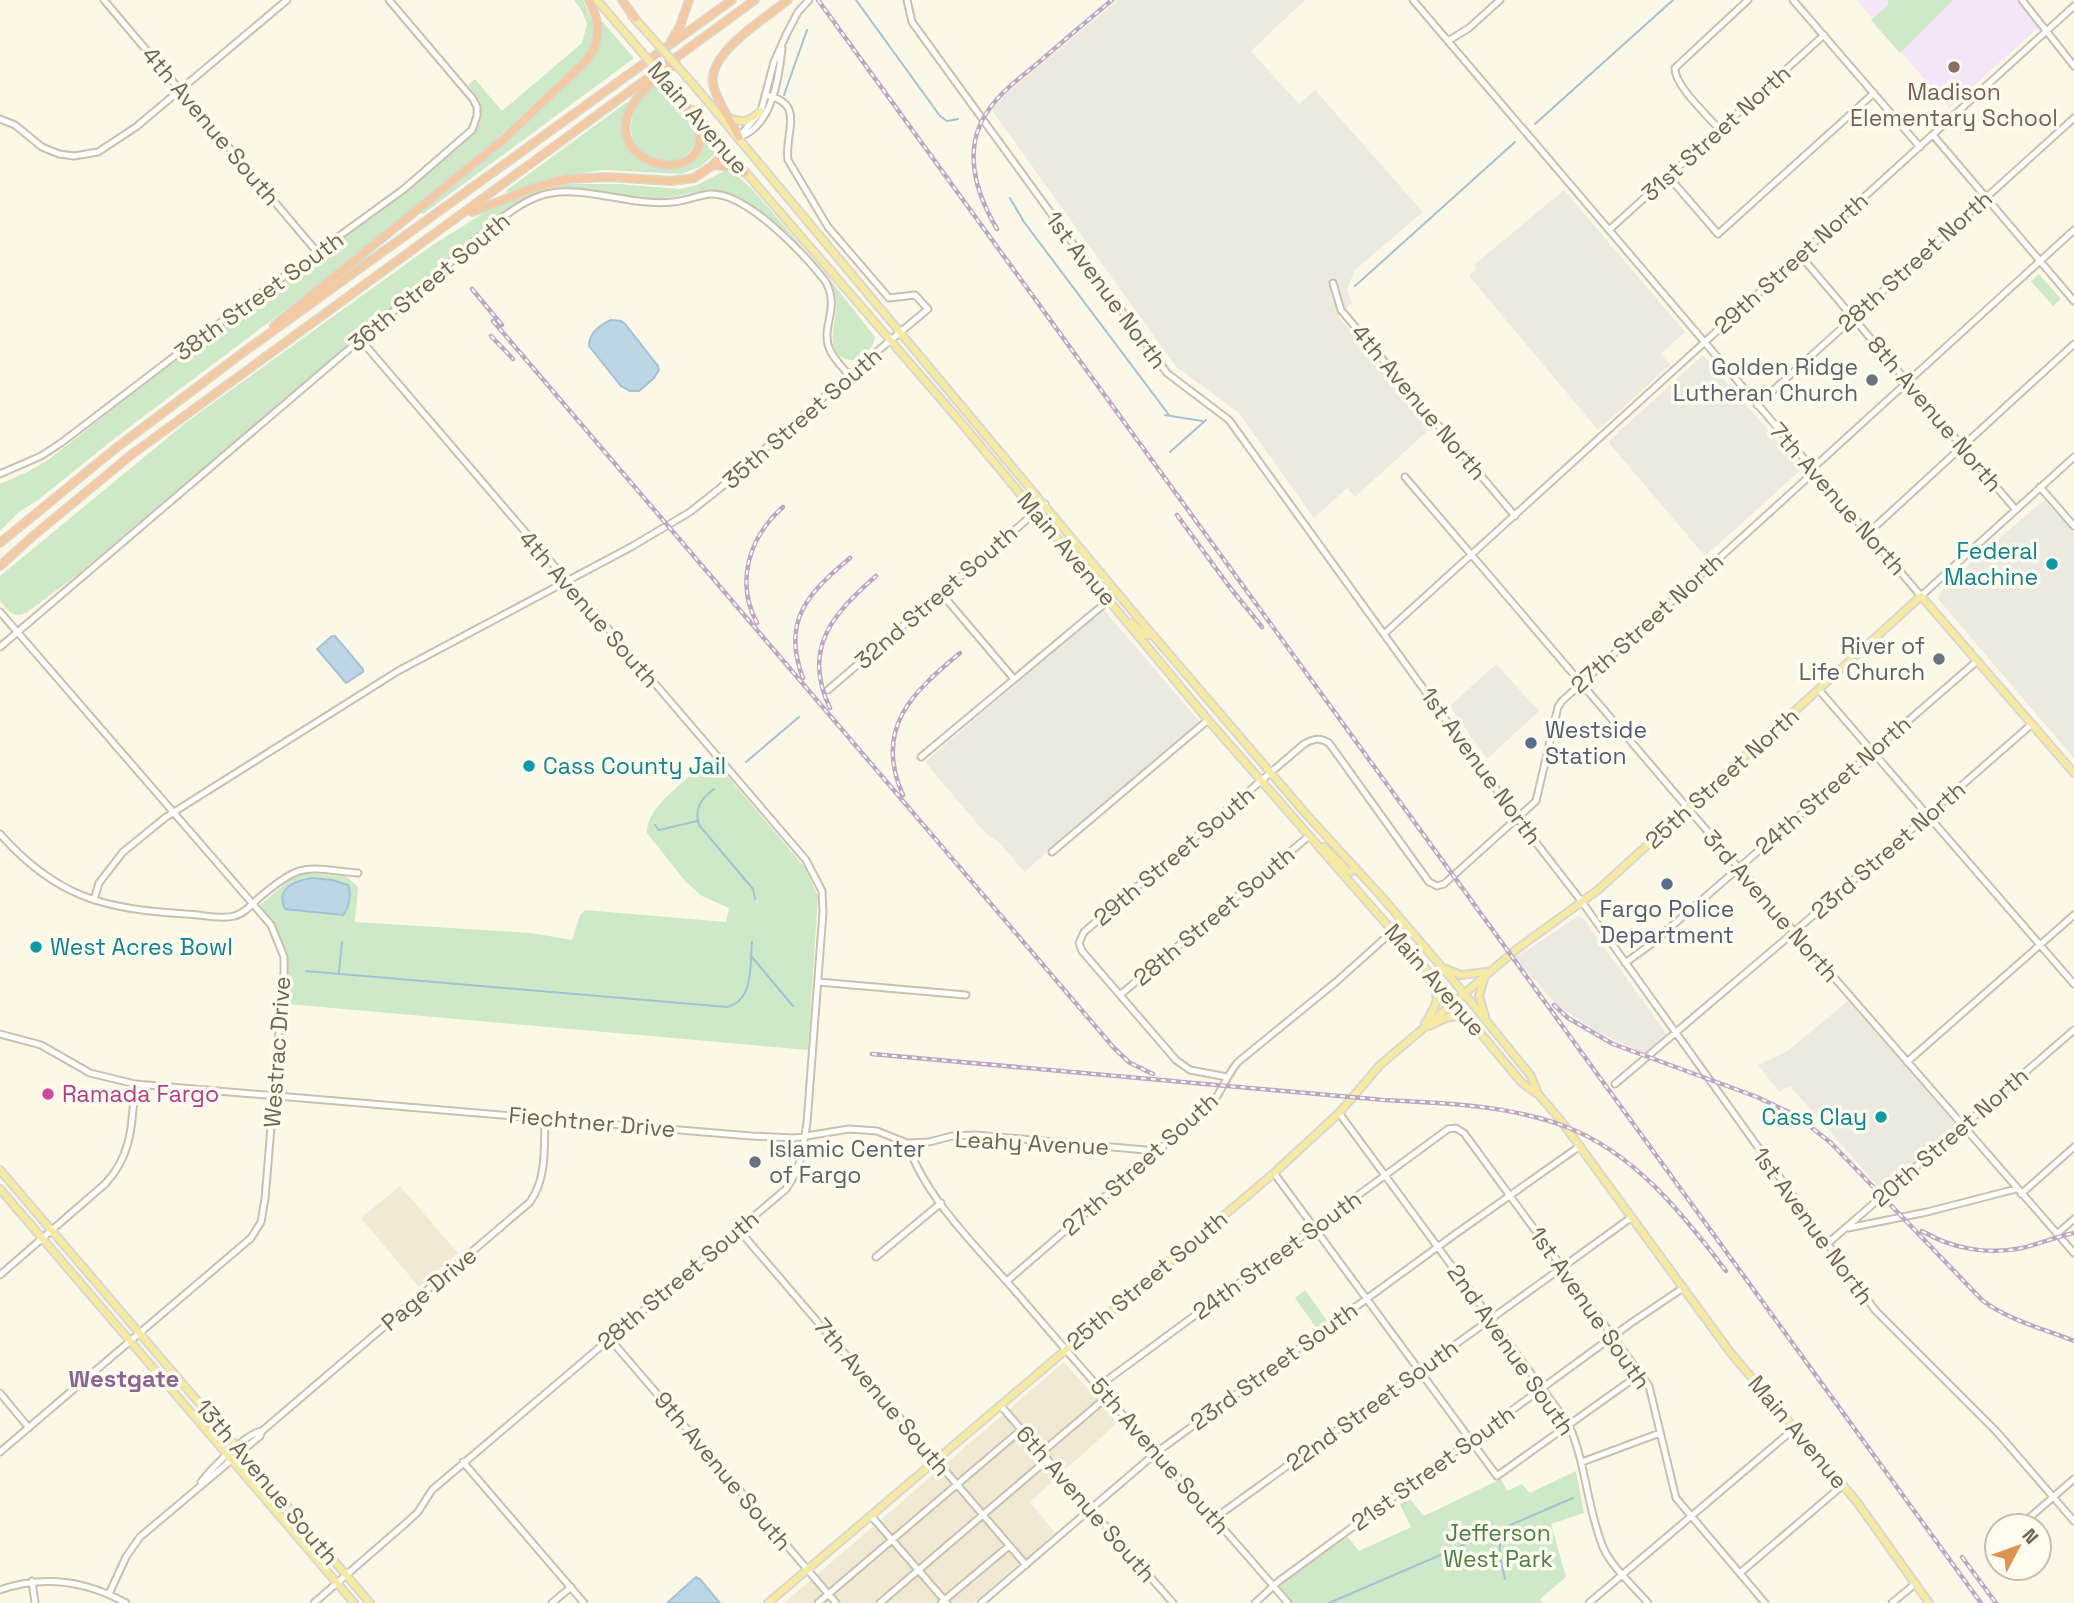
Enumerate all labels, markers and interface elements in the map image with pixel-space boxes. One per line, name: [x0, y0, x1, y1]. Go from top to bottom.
street label: 4th Avenue South: [136, 40, 286, 212]
street label: Main Avenue: [641, 55, 755, 181]
street label: 31st Street North: [1635, 58, 1797, 208]
marker: Madison Elementary School: [1946, 59, 1962, 75]
place label: Madison Elementary School: [1850, 77, 2058, 133]
street label: 28th Street North: [1831, 184, 1999, 338]
street label: 29th Street North: [1708, 186, 1874, 340]
street label: 1st Avenue North: [1039, 205, 1173, 375]
street label: 36th Street South: [342, 206, 516, 358]
street label: 38th Street South: [168, 224, 350, 368]
street label: 4th Avenue North: [1345, 318, 1493, 486]
street label: 8th Avenue North: [1861, 330, 2009, 498]
street label: 35th Street South: [716, 341, 888, 495]
place label: Golden Ridge Lutheran Church: [1673, 352, 1858, 408]
marker: Golden Ridge Lutheran Church: [1864, 372, 1880, 388]
street label: 7th Avenue North: [1763, 416, 1913, 582]
street label: Main Avenue: [1011, 486, 1123, 612]
street label: 32nd Street South: [848, 518, 1024, 676]
street label: 4th Avenue South: [512, 524, 666, 694]
place label: Federal Machine: [1944, 536, 2038, 592]
street label: 27th Street North: [1564, 546, 1730, 700]
marker: Federal Machine: [2044, 556, 2060, 572]
place label: River of Life Church: [1799, 631, 1925, 687]
marker: River of Life Church: [1931, 651, 1947, 667]
street label: 1st Avenue North: [1414, 681, 1548, 851]
street label: 25th Street North: [1639, 701, 1805, 855]
street label: 24th Street North: [1749, 709, 1917, 861]
place label: Westside Station: [1545, 715, 1647, 771]
marker: Westside Station: [1523, 735, 1539, 751]
place label: Cass County Jail: [543, 751, 726, 781]
marker: Cass County Jail: [521, 758, 537, 774]
street label: 23rd Street North: [1804, 774, 1972, 926]
street label: 29th Street South: [1087, 780, 1261, 932]
street label: 3rd Avenue North: [1697, 824, 1845, 988]
street label: 28th Street South: [1127, 840, 1301, 992]
marker: Fargo Police Department: [1659, 876, 1675, 892]
place label: Fargo Police Department: [1600, 894, 1734, 950]
street label: Main Avenue: [1378, 917, 1492, 1043]
place label: West Acres Bowl: [50, 932, 233, 962]
marker: West Acres Bowl: [28, 939, 44, 955]
street label: Westrac Drive: [257, 975, 297, 1129]
street label: 20th Street North: [1865, 1061, 2035, 1213]
place label: Ramada Fargo: [62, 1079, 219, 1109]
marker: Ramada Fargo: [40, 1086, 56, 1102]
street label: 27th Street South: [1055, 1086, 1225, 1242]
street label: Fiechtner Drive: [507, 1100, 677, 1144]
place label: Cass Clay: [1762, 1102, 1867, 1132]
marker: Cass Clay: [1873, 1109, 1889, 1125]
street label: Leahy Avenue: [954, 1124, 1110, 1162]
place label: Islamic Center of Fargo: [769, 1134, 925, 1190]
street label: 1st Avenue North: [1746, 1141, 1880, 1311]
marker: Islamic Center of Fargo: [747, 1154, 763, 1170]
street label: 24th Street South: [1187, 1184, 1367, 1326]
street label: 28th Street South: [591, 1204, 765, 1356]
street label: 25th Street South: [1060, 1204, 1234, 1356]
street label: 1st Avenue South: [1523, 1221, 1657, 1395]
street label: Page Drive: [375, 1240, 483, 1338]
street label: 2nd Avenue South: [1441, 1258, 1581, 1442]
street label: 23rd Street South: [1184, 1295, 1364, 1437]
street label: 7th Avenue South: [807, 1312, 957, 1482]
street label: 22nd Street South: [1280, 1332, 1464, 1478]
district label: Westgate: [69, 1363, 179, 1394]
street label: Main Avenue: [1742, 1369, 1854, 1495]
street label: 5th Avenue South: [1084, 1371, 1236, 1541]
street label: 9th Avenue South: [648, 1385, 798, 1557]
street label: 13th Avenue South: [189, 1393, 345, 1571]
street label: 21st Street South: [1345, 1399, 1521, 1537]
street label: 6th Avenue South: [1010, 1419, 1162, 1589]
north arrow: [1983, 1512, 2053, 1582]
park label: Jefferson West Park: [1443, 1518, 1553, 1574]
text: N: [2017, 1523, 2044, 1549]

